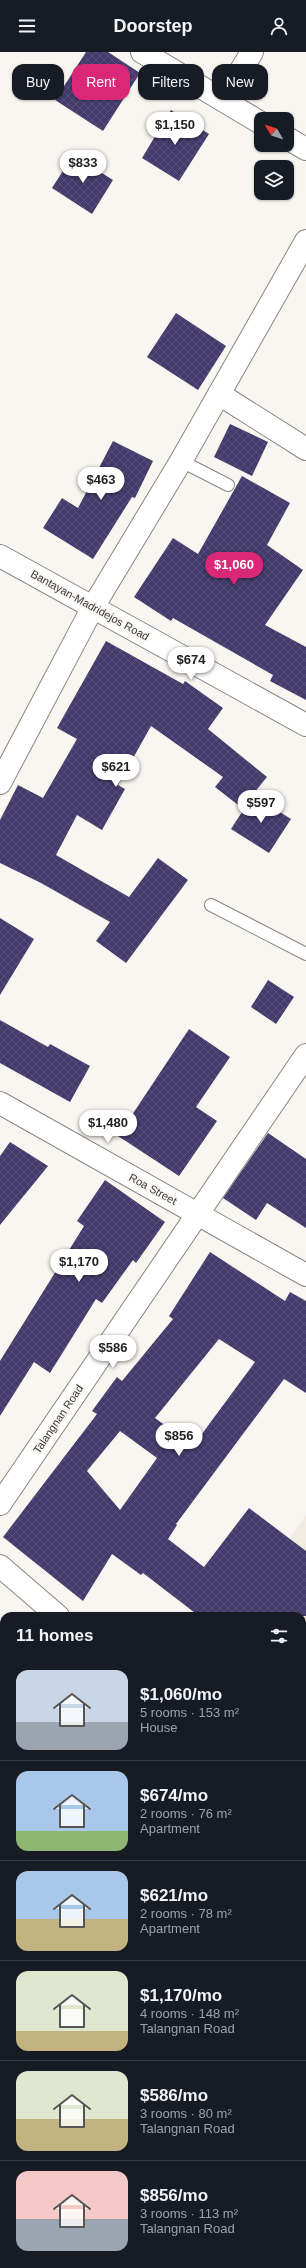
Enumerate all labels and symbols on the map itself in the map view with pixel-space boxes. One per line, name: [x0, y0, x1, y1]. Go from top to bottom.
pin: $1,150: [142, 112, 208, 146]
north arrow: [254, 112, 294, 152]
pin: $833: [59, 150, 107, 184]
pin: $463: [77, 467, 125, 501]
pin: $1,060: [201, 552, 267, 586]
street label: Bantayan-Madridejos Road: [29, 567, 151, 643]
pin: $674: [167, 647, 215, 681]
pin: $621: [92, 754, 140, 788]
pin: $597: [237, 790, 285, 824]
pin: $1,480: [75, 1110, 141, 1144]
street label: Roa Street: [127, 1171, 179, 1207]
pin: $1,170: [46, 1249, 112, 1283]
pin: $586: [89, 1335, 137, 1369]
street label: Talangnan Road: [31, 1382, 85, 1456]
pin: $856: [155, 1423, 203, 1457]

